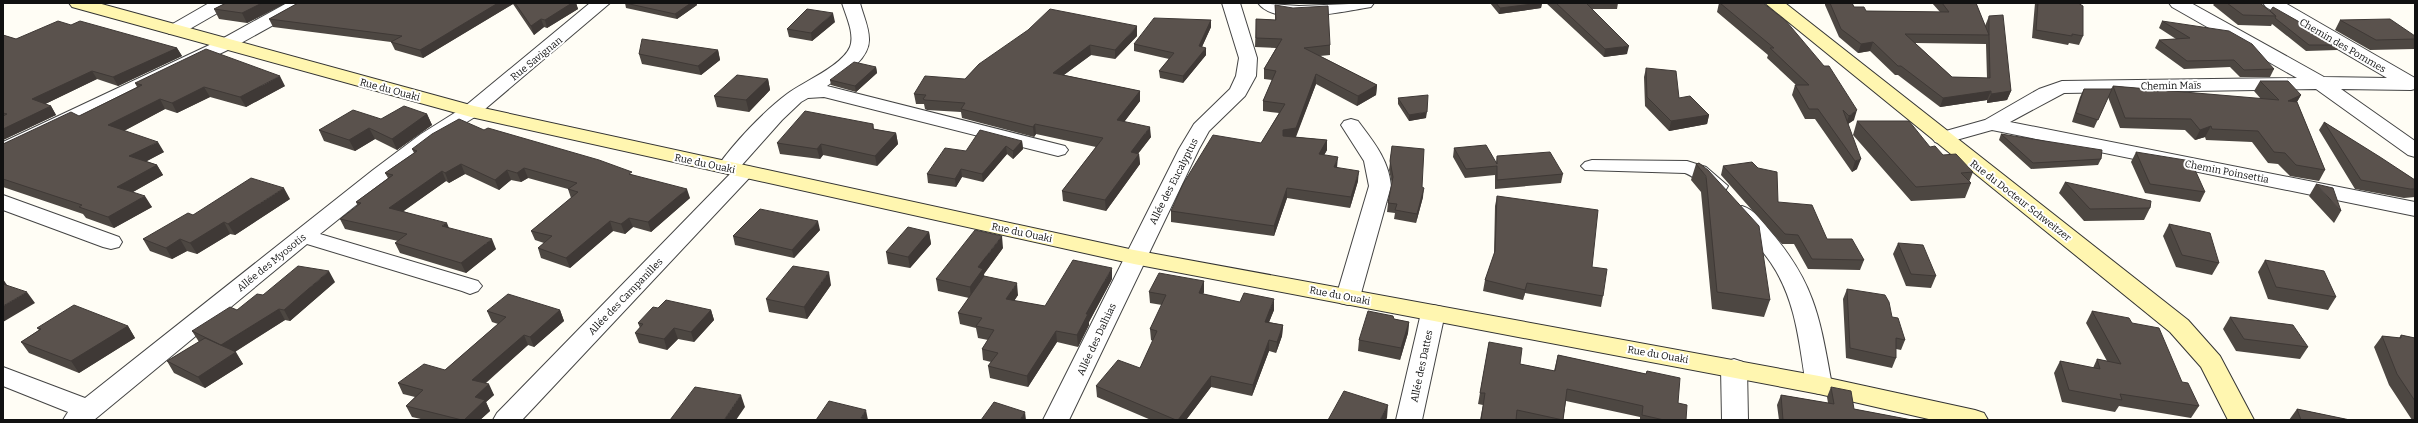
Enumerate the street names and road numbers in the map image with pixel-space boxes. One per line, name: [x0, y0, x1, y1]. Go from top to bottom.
street label: Chemin des Pommes: [2297, 16, 2388, 76]
street label: Rue Savignan: [508, 34, 565, 83]
street label: Rue du Ouaki: [358, 76, 421, 104]
street label: Chemin Maïs: [2141, 79, 2202, 93]
street label: Allée des Eucalyptus: [1147, 136, 1201, 227]
street label: Rue du Ouaki: [673, 152, 736, 176]
street label: Rue du Docteur Schweitzer: [1967, 158, 2074, 244]
street label: Chemin Poinsettia: [2184, 158, 2270, 186]
street label: Rue du Ouaki: [990, 221, 1053, 245]
street label: Allée des Myosotis: [235, 231, 309, 294]
street label: Allée des Campanilles: [586, 256, 666, 337]
street label: Rue du Ouaki: [1308, 284, 1371, 308]
street label: Allée des Dalhias: [1075, 301, 1119, 378]
street label: Allée des Dattes: [1408, 329, 1436, 403]
street label: Rue du Ouaki: [1626, 344, 1689, 366]

